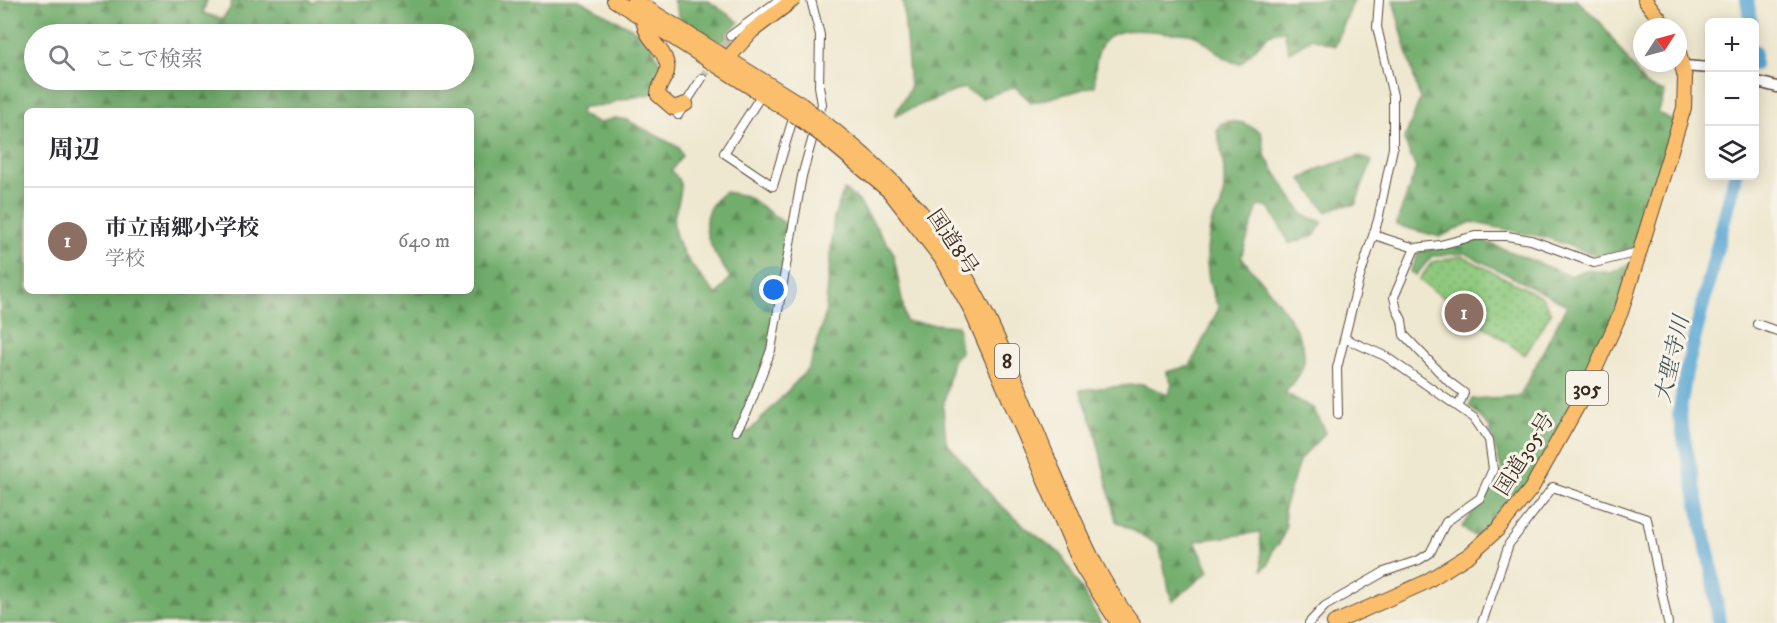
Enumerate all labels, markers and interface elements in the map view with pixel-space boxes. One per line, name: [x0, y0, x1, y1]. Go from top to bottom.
north arrow: [1633, 18, 1687, 72]
map controls: [1705, 18, 1759, 180]
button: +: [1705, 18, 1759, 72]
search box: [24, 24, 474, 90]
icon: search: [45, 41, 78, 74]
text: ここで検索: [93, 46, 203, 73]
button: −: [1705, 72, 1759, 126]
button: layers: [1705, 126, 1759, 180]
text: 周辺: [48, 134, 100, 167]
street label: 国道8号: [921, 205, 984, 280]
text: 市立南郷小学校: [105, 215, 259, 242]
text: 1: [64, 229, 71, 254]
text: 640 m: [398, 229, 450, 254]
text: 学校: [105, 247, 145, 272]
your location: [759, 275, 788, 304]
pin: 1: [1444, 290, 1484, 336]
water label: 大聖寺川: [1649, 311, 1696, 405]
road number: 8: [995, 344, 1019, 378]
road number: 305: [1566, 371, 1608, 405]
street label: 国道305号: [1489, 408, 1560, 501]

